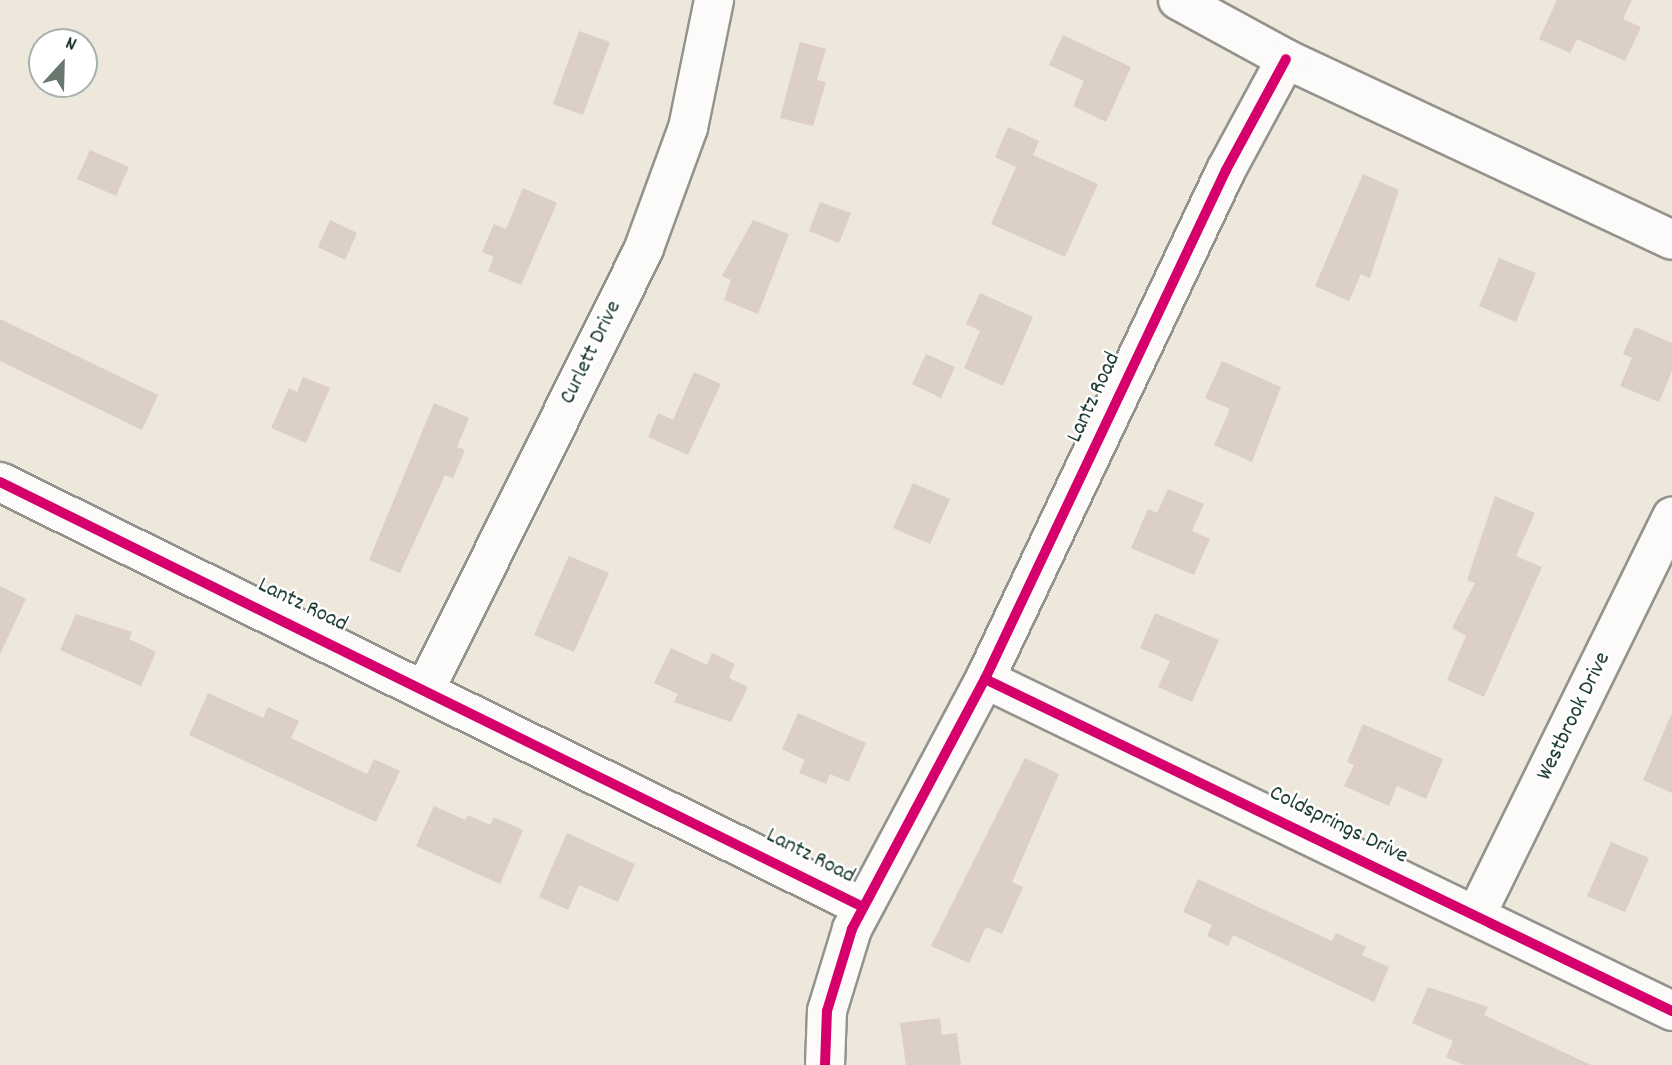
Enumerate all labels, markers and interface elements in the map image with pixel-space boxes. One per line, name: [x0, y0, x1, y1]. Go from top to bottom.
north arrow: [28, 28, 98, 98]
text: N: [61, 31, 80, 59]
street label: Curlett Drive: [555, 297, 629, 409]
street label: Lantz Road: [1062, 349, 1128, 447]
street label: Lantz Road: [253, 572, 351, 640]
street label: Westbrook Drive: [1532, 648, 1618, 786]
street label: Coldsprings Drive: [1264, 781, 1412, 871]
street label: Lantz Road: [761, 823, 859, 891]

